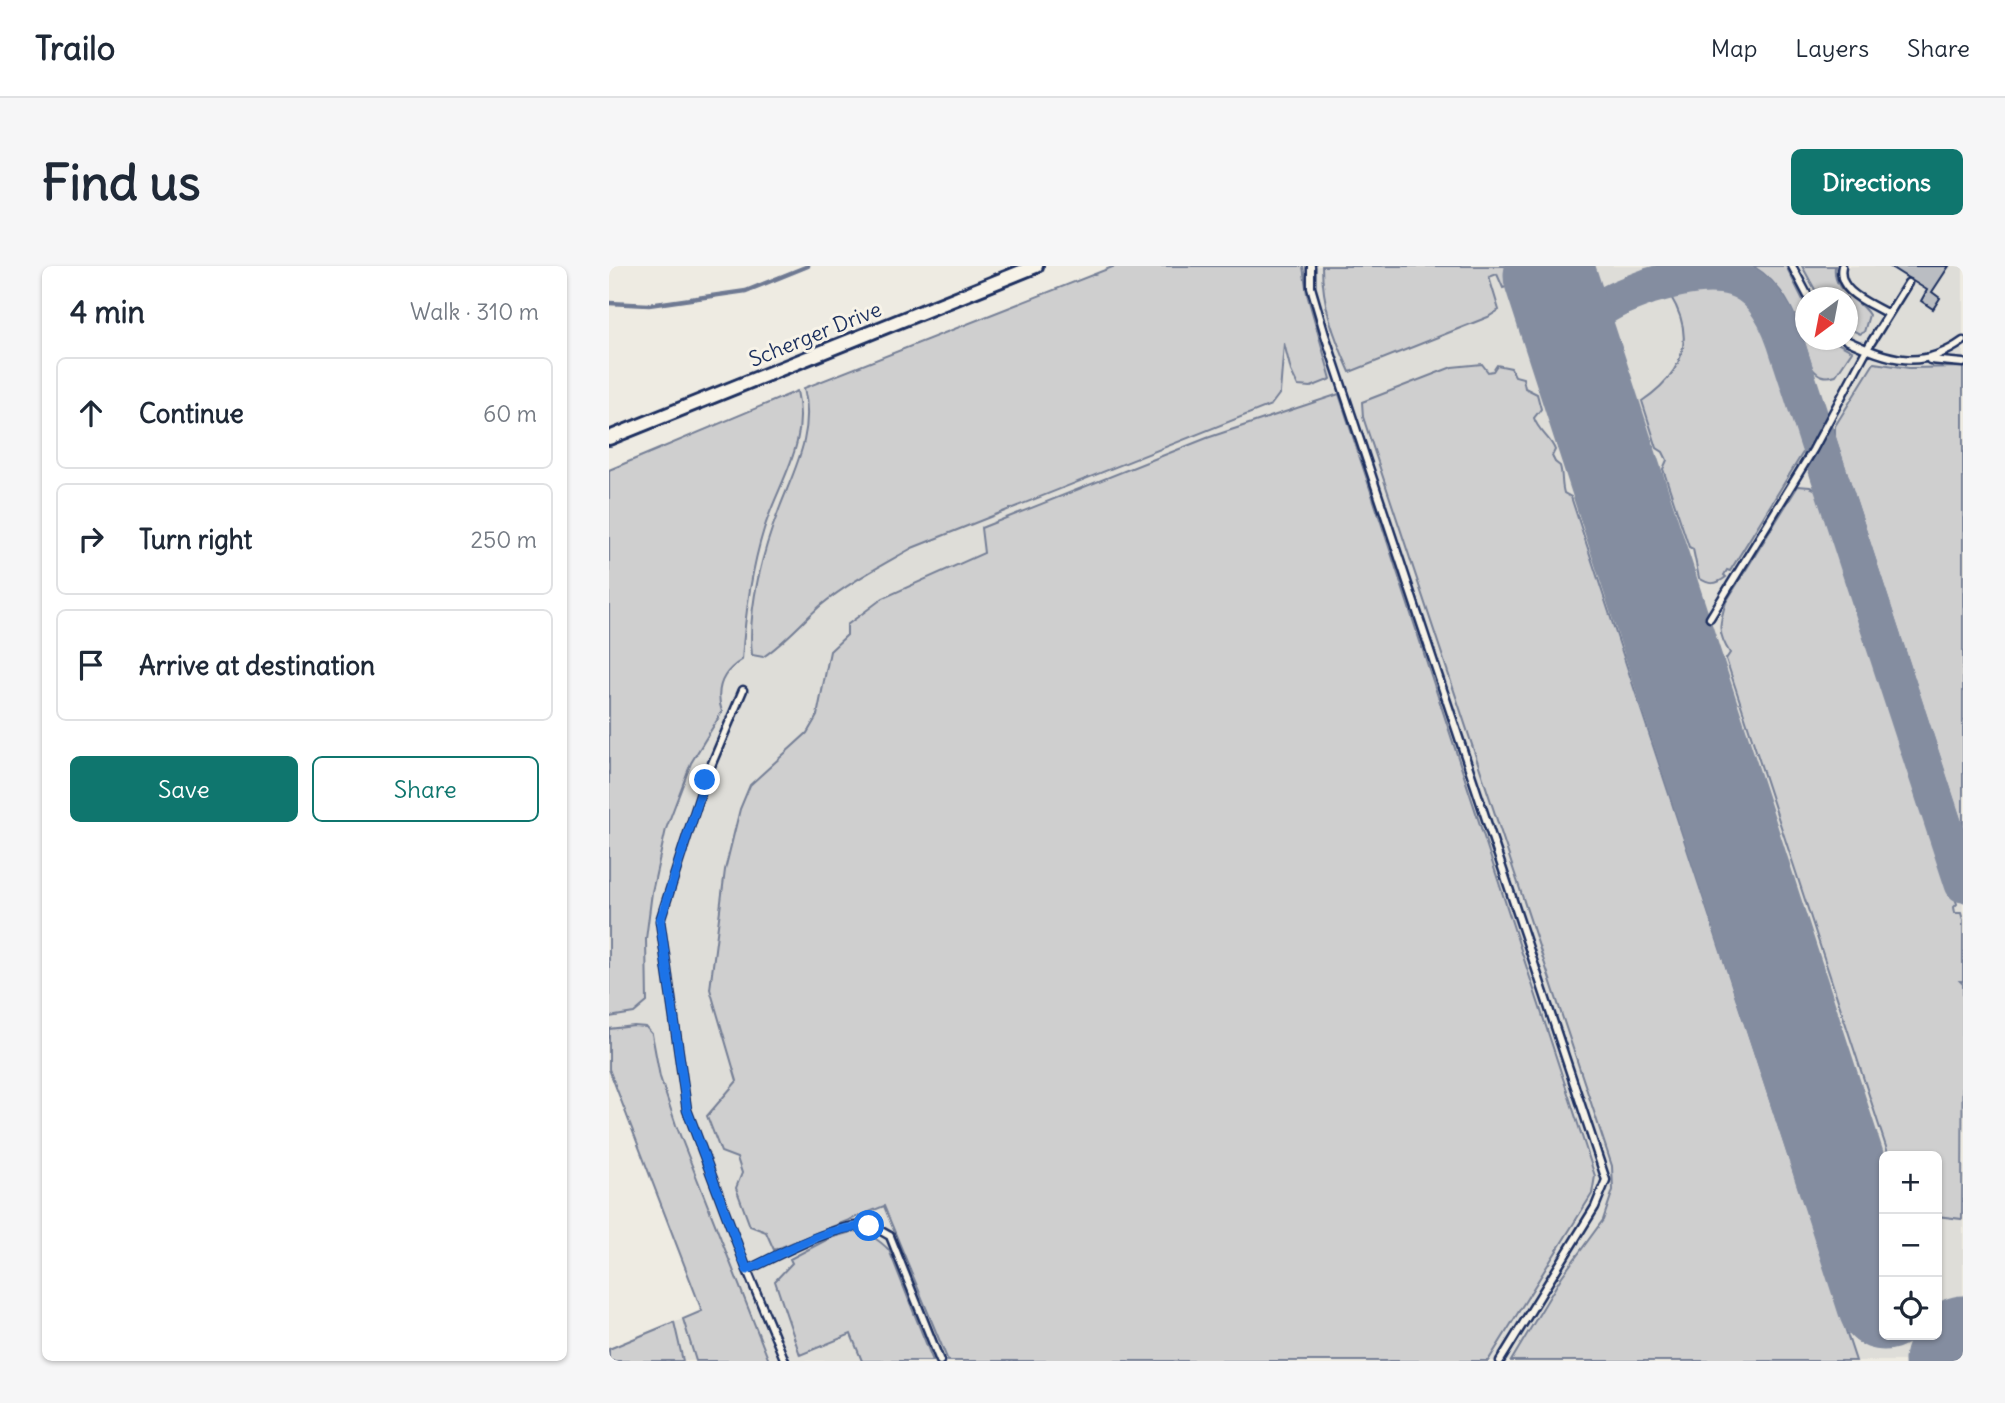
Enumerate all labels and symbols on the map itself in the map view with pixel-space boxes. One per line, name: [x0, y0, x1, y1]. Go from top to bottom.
north arrow: [1795, 287, 1858, 350]
street label: Scherger Drive: [745, 295, 885, 373]
route end: [689, 764, 720, 795]
route start: [853, 1210, 884, 1241]

